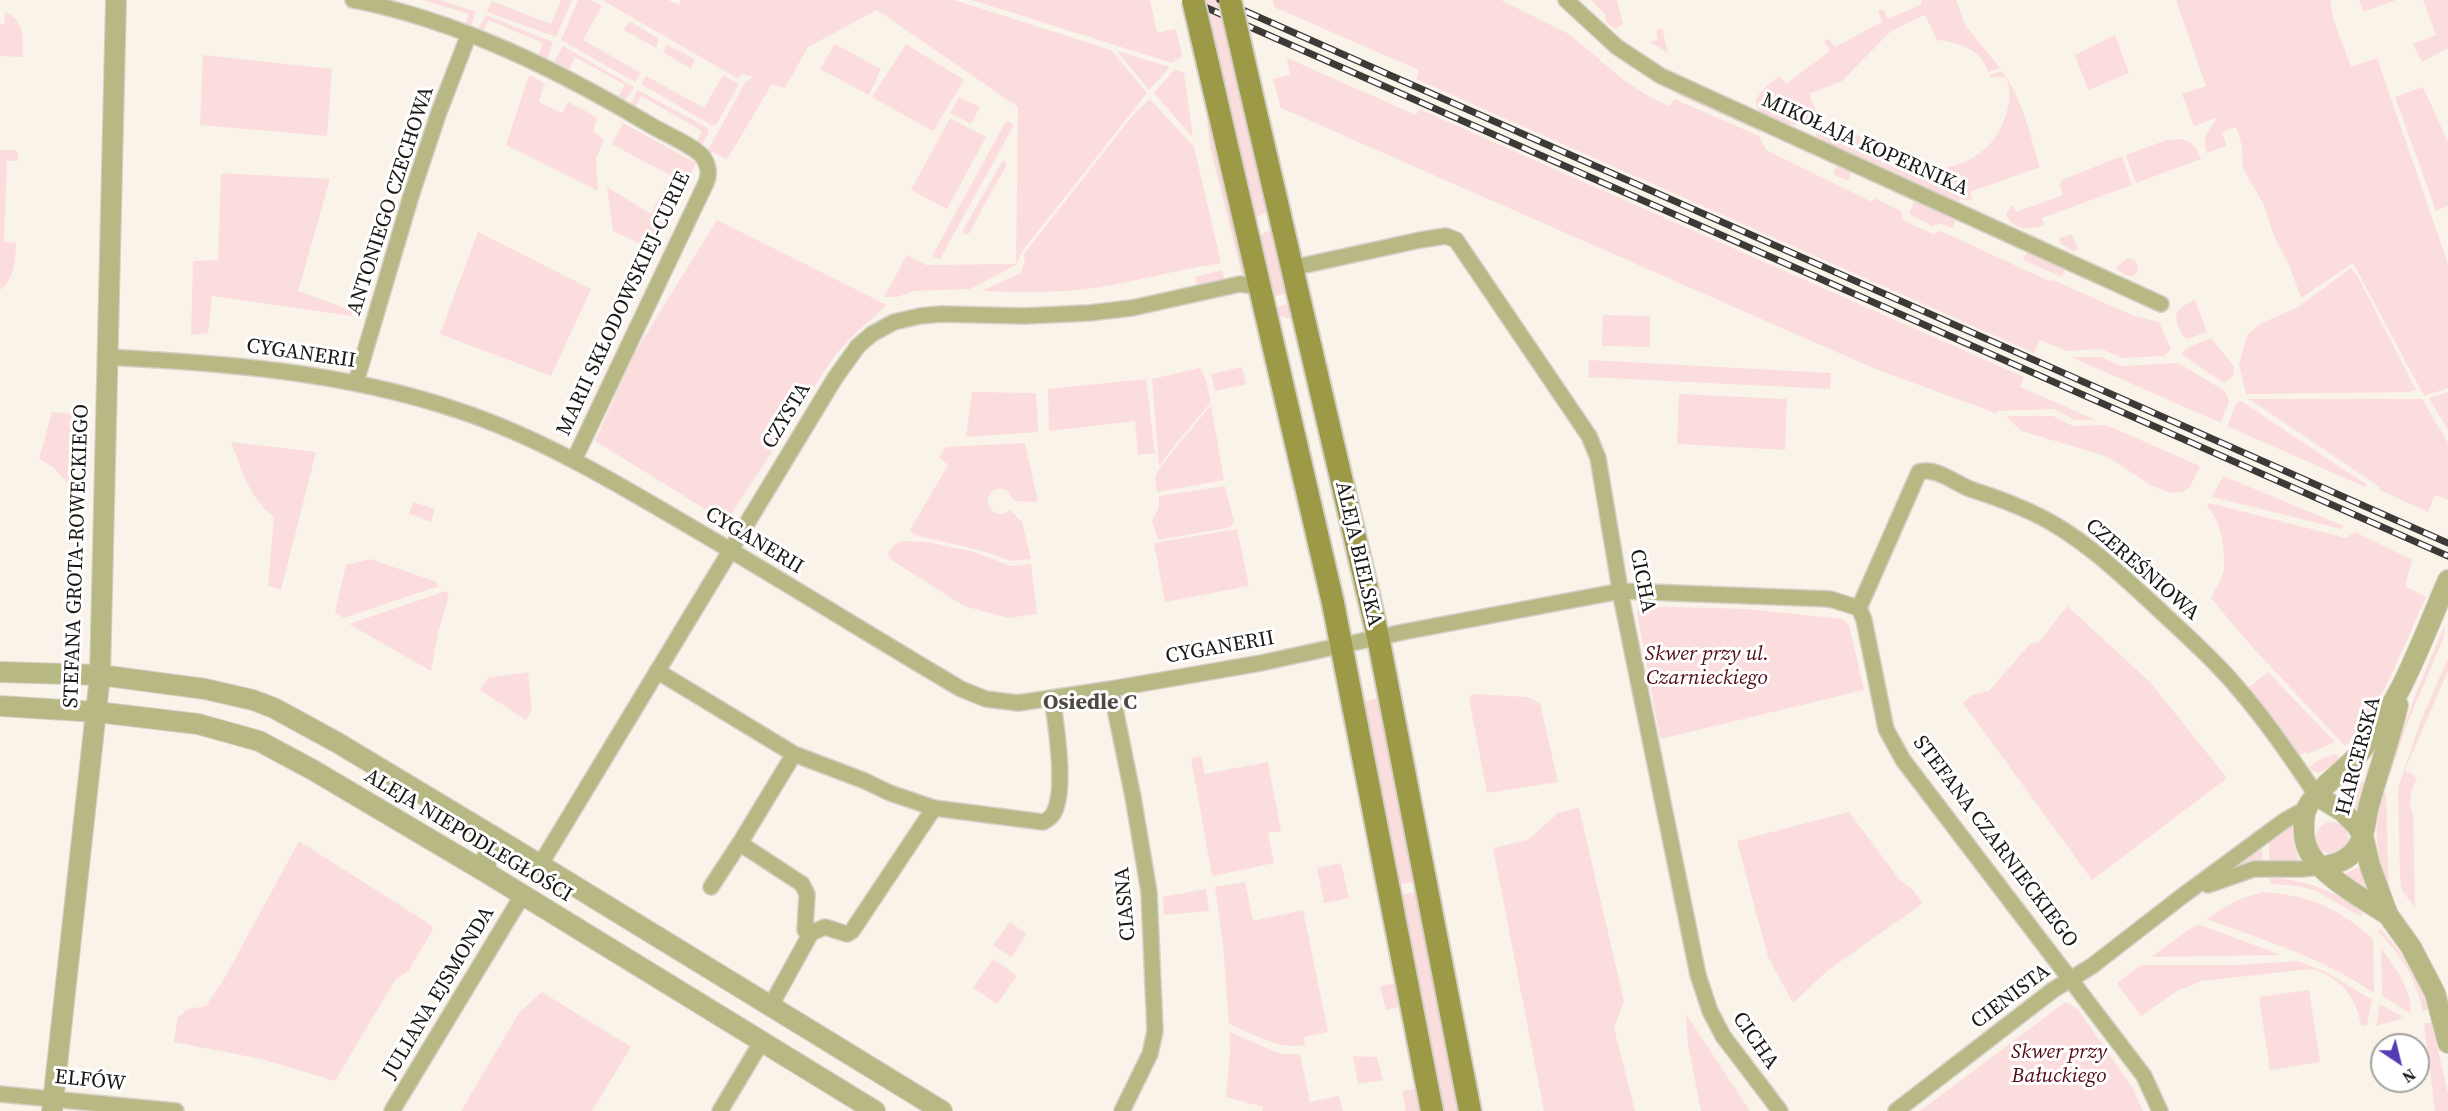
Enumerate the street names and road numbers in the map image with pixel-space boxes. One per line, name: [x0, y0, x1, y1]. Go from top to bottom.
street label: ANTONIEGO CZECHOWA: [342, 84, 440, 318]
street label: MIKOŁAJA KOPERNIKA: [1758, 88, 1972, 202]
street label: MARII SKŁODOWSKIEJ-CURIE: [552, 168, 696, 440]
street label: CYGANERII: [245, 334, 357, 374]
street label: CZYSTA: [757, 378, 817, 454]
street label: STEFANA GROTA-ROWECKIEGO: [59, 404, 95, 708]
street label: ALEJA BIELSKA: [1329, 479, 1387, 629]
street label: CYGANERII: [700, 502, 808, 580]
street label: CZEREŚNIOWA: [2080, 514, 2204, 626]
street label: CICHA: [1623, 547, 1661, 615]
street label: CYGANERII: [1164, 626, 1276, 670]
street label: HARCERSKA: [2331, 694, 2387, 818]
street label: STEFANA CZARNIECKIEGO: [1907, 731, 2083, 953]
street label: ALEJA NIEPODLEGŁOŚCI: [359, 764, 577, 908]
street label: CIASNA: [1110, 866, 1142, 942]
street label: JULIANA EJSMONDA: [378, 902, 500, 1084]
street label: CIENISTA: [1967, 959, 2055, 1035]
street label: CICHA: [1726, 1007, 1784, 1075]
street label: ELFÓW: [53, 1065, 127, 1097]

